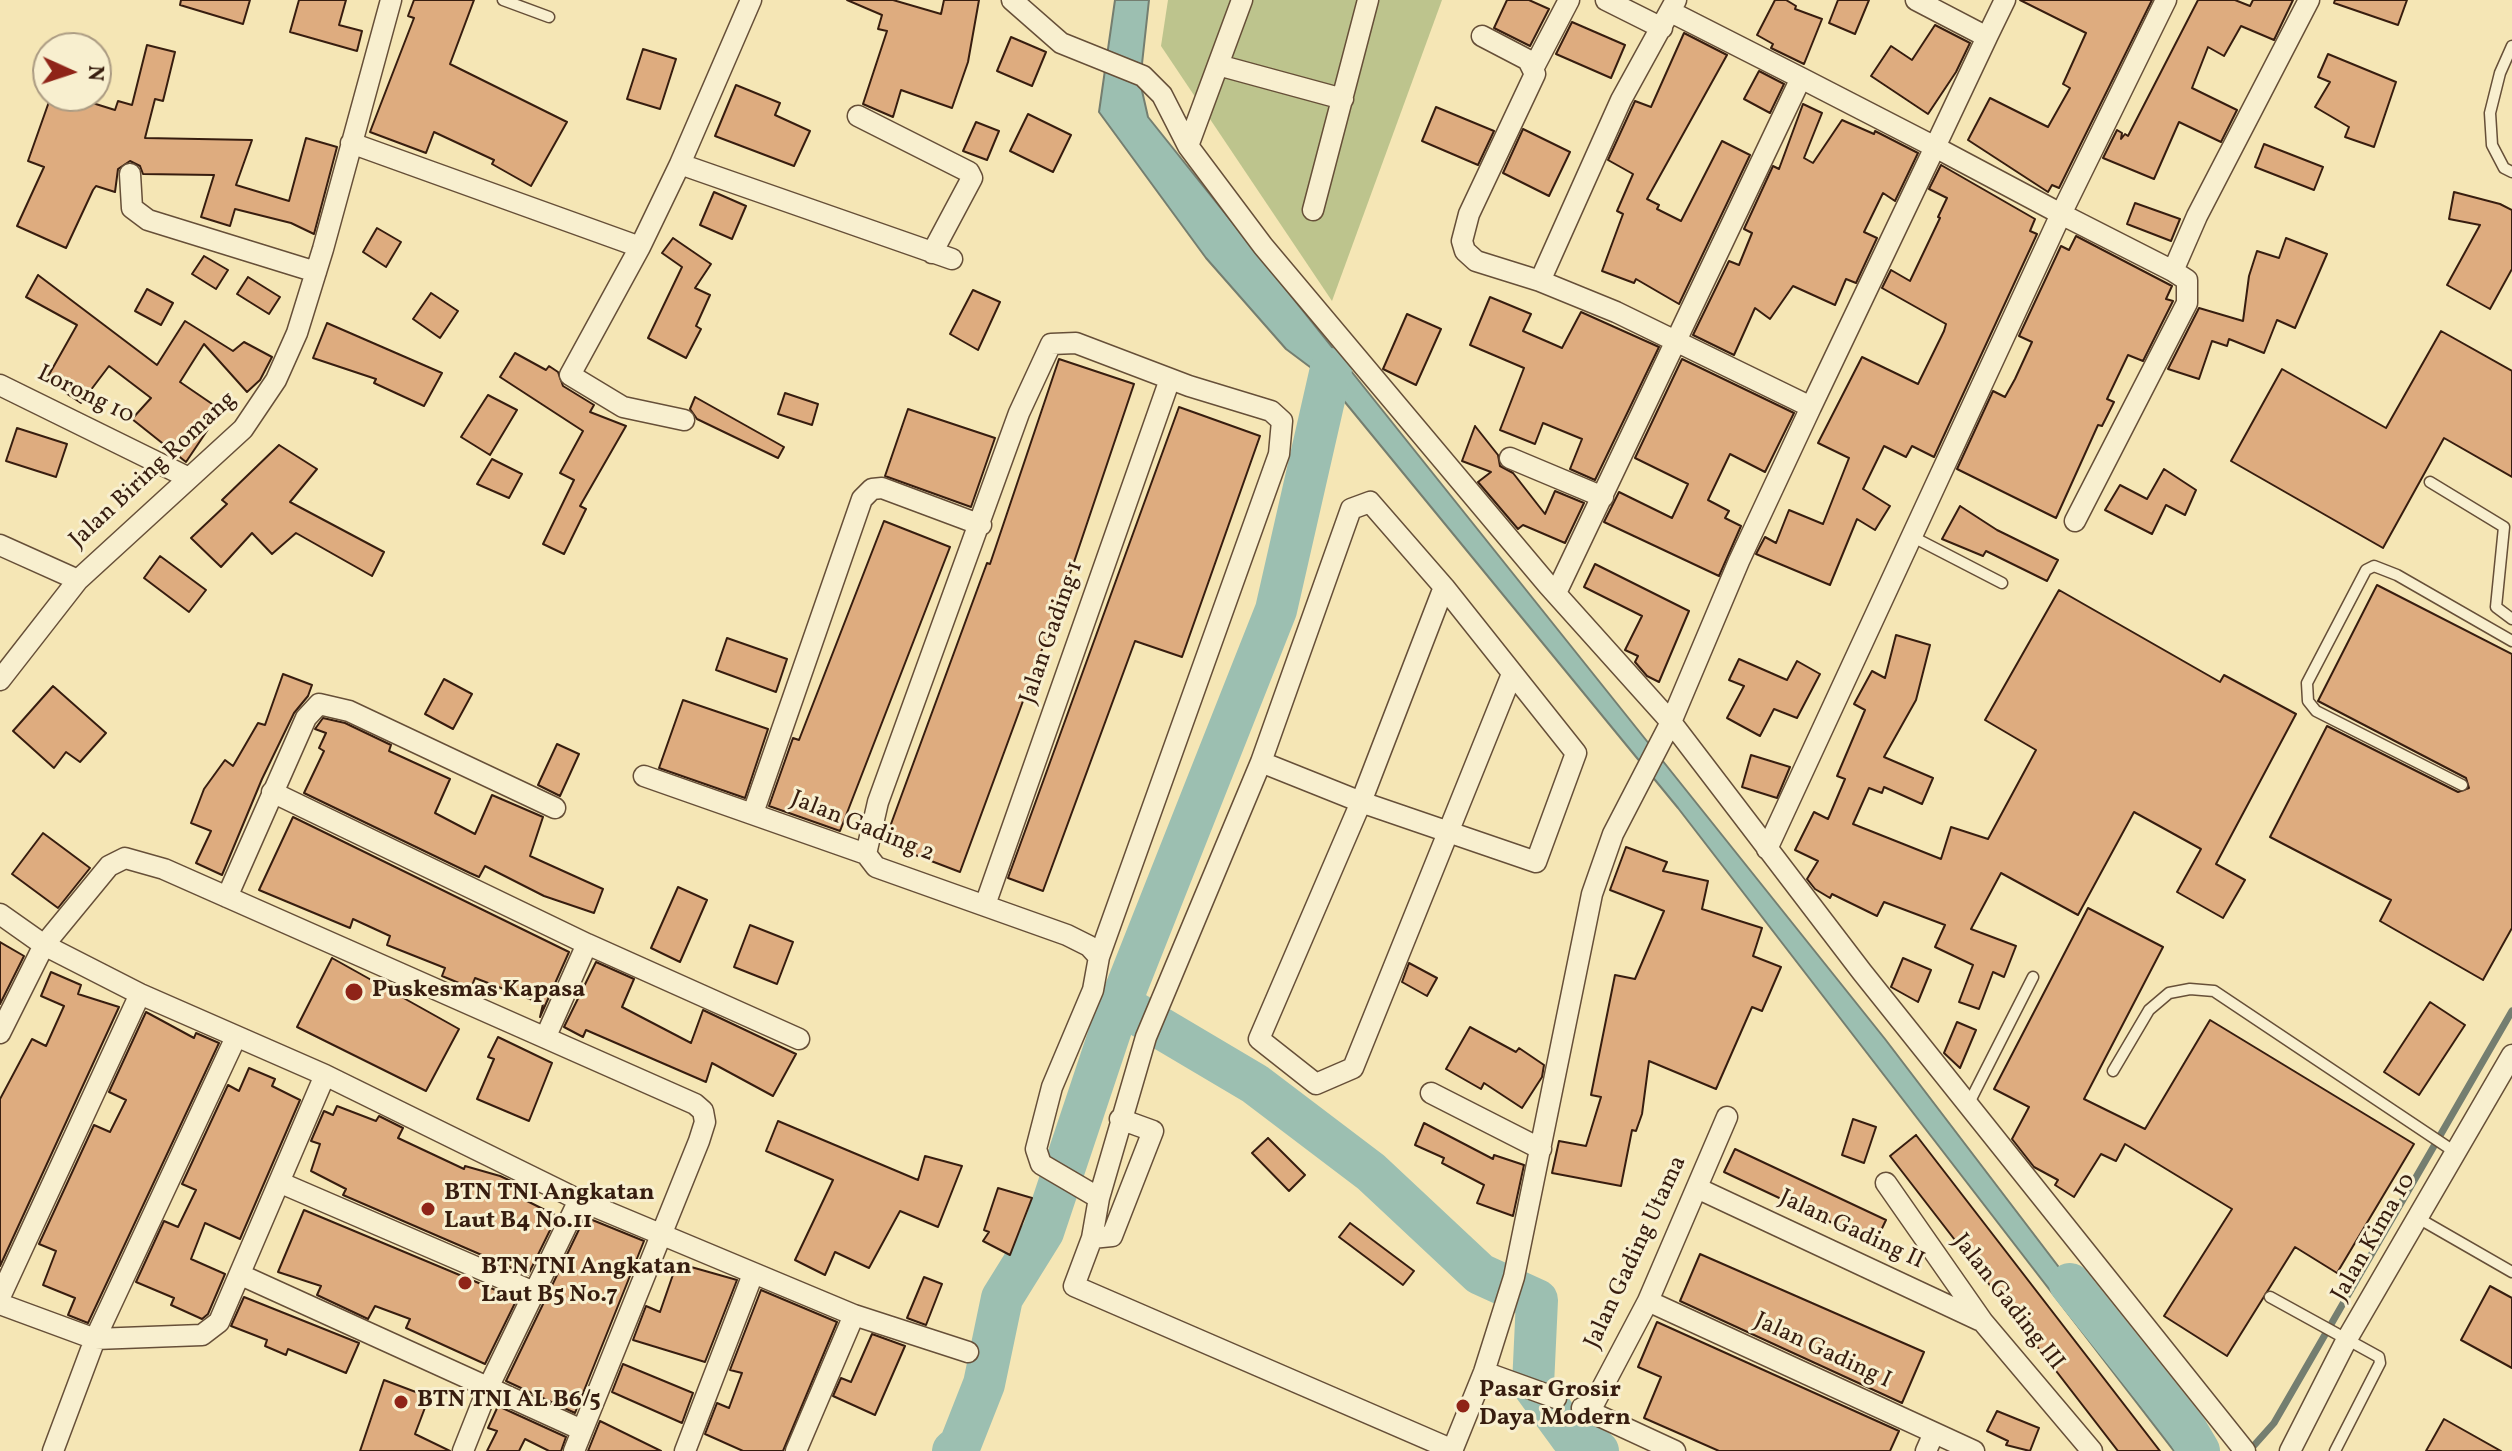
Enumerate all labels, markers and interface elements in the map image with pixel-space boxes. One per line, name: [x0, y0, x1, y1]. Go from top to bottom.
north arrow: [32, 32, 112, 112]
text: N: [79, 64, 110, 82]
street label: Lorong 10: [32, 360, 138, 432]
street label: Jalan Biring Romang: [65, 386, 243, 556]
street label: Jalan Gading 1: [1015, 558, 1091, 708]
street label: Jalan Gading 2: [786, 786, 938, 870]
place label: Puskesmas Kapasa: [372, 978, 585, 1006]
marker: Puskesmas Kapasa: [343, 981, 365, 1003]
street label: Jalan Gading Utama: [1580, 1152, 1694, 1354]
street label: Jalan Kima 10: [2327, 1169, 2423, 1307]
place label: BTN TNI Angkatan Laut B4 No.11: [444, 1181, 655, 1237]
street label: Jalan Gading II: [1774, 1185, 1928, 1277]
marker: BTN TNI Angkatan Laut B4 No.11: [419, 1200, 437, 1218]
street label: Jalan Gading III: [1945, 1229, 2069, 1377]
place label: BTN TNI Angkatan Laut B5 No.7: [481, 1255, 692, 1311]
marker: BTN TNI Angkatan Laut B5 No.7: [456, 1274, 474, 1292]
street label: Jalan Gading I: [1749, 1308, 1895, 1396]
place label: Pasar Grosir Daya Modern: [1479, 1378, 1631, 1434]
place label: BTN TNI AL B6/5: [417, 1388, 601, 1416]
marker: BTN TNI AL B6/5: [392, 1393, 410, 1411]
marker: Pasar Grosir Daya Modern: [1454, 1397, 1472, 1415]

